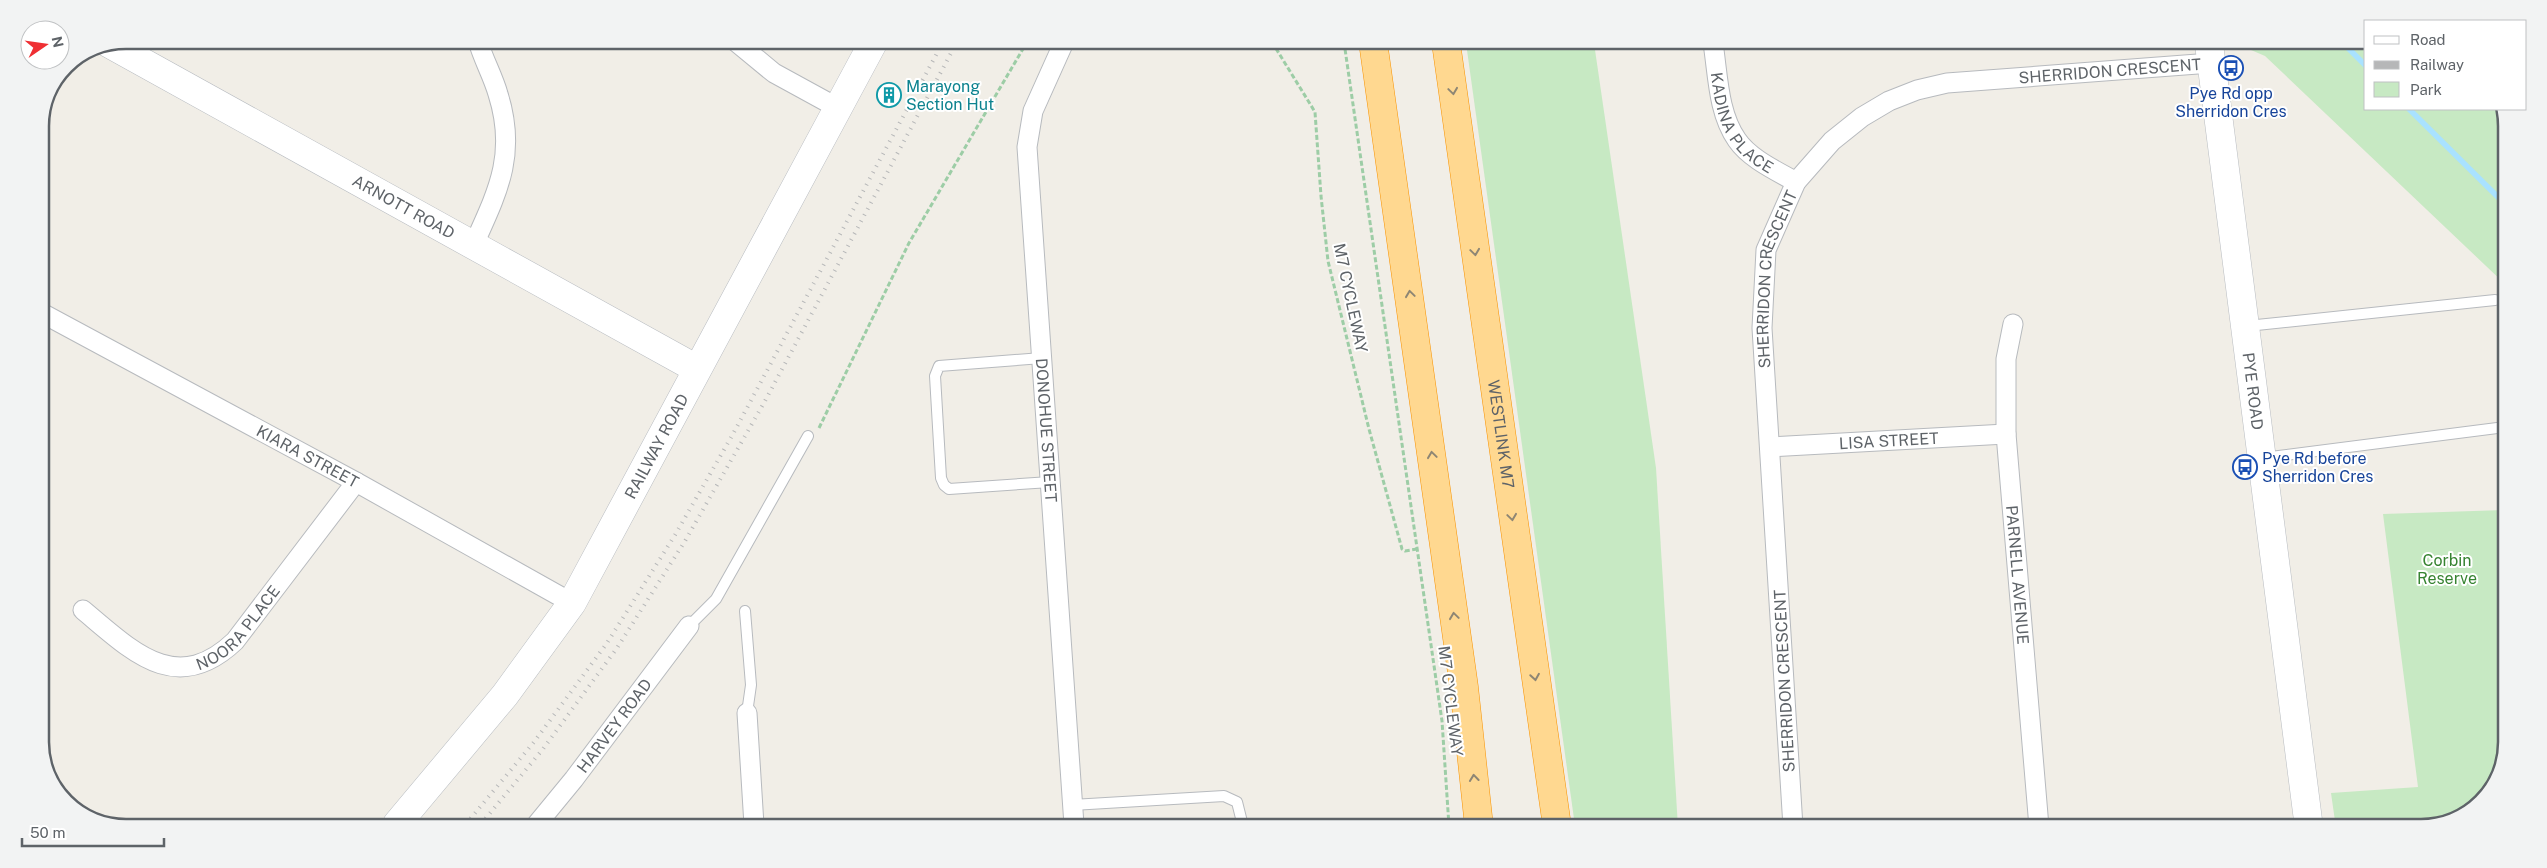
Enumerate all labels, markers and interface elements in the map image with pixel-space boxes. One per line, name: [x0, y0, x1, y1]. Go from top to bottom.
north arrow: [20, 20, 70, 70]
legend: [2364, 20, 2527, 110]
text: Road: [2410, 31, 2446, 48]
text: N: [49, 35, 67, 49]
street label: SHERRIDON CRESCENT: [2018, 55, 2202, 88]
bus stop icon: Pye Rd opp Sherridon Cres: [2218, 55, 2244, 81]
text: Railway: [2410, 56, 2464, 73]
street label: KADINA PLACE: [1707, 71, 1777, 177]
place label: Marayong Section Hut: [906, 77, 994, 114]
text: Park: [2410, 81, 2442, 98]
building icon: Marayong Section Hut: [876, 82, 902, 108]
place label: Pye Rd opp Sherridon Cres: [2175, 84, 2287, 121]
one-way arrow: [1447, 86, 1457, 95]
street label: ARNOTT ROAD: [349, 171, 458, 243]
street label: SHERRIDON CRESCENT: [1753, 187, 1801, 369]
street label: M7 CYCLEWAY: [1330, 242, 1371, 355]
one-way arrow: [1469, 248, 1480, 256]
one-way arrow: [1405, 290, 1416, 298]
street label: PYE ROAD: [2238, 351, 2267, 431]
street label: DONOHUE STREET: [1032, 357, 1061, 503]
street label: WESTLINK M7: [1484, 379, 1518, 490]
street label: RAILWAY ROAD: [621, 391, 693, 502]
street label: KIARA STREET: [253, 421, 362, 492]
street label: LISA STREET: [1838, 429, 1940, 453]
place label: Pye Rd before Sherridon Cres: [2262, 449, 2373, 486]
one-way arrow: [1428, 451, 1438, 460]
bus stop icon: Pye Rd before Sherridon Cres: [2232, 454, 2258, 480]
street label: PARNELL AVENUE: [2002, 505, 2033, 645]
one-way arrow: [1506, 513, 1517, 521]
park label: Corbin Reserve: [2417, 551, 2477, 588]
street label: NOORA PLACE: [193, 582, 284, 674]
street label: SHERRIDON CRESCENT: [1770, 589, 1799, 773]
one-way arrow: [1449, 612, 1460, 620]
street label: M7 CYCLEWAY: [1434, 645, 1467, 758]
one-way arrow: [1530, 673, 1540, 682]
street label: HARVEY ROAD: [573, 675, 656, 777]
one-way arrow: [1469, 773, 1480, 781]
scale bar: [22, 816, 165, 848]
text: 50 m: [30, 824, 65, 841]

